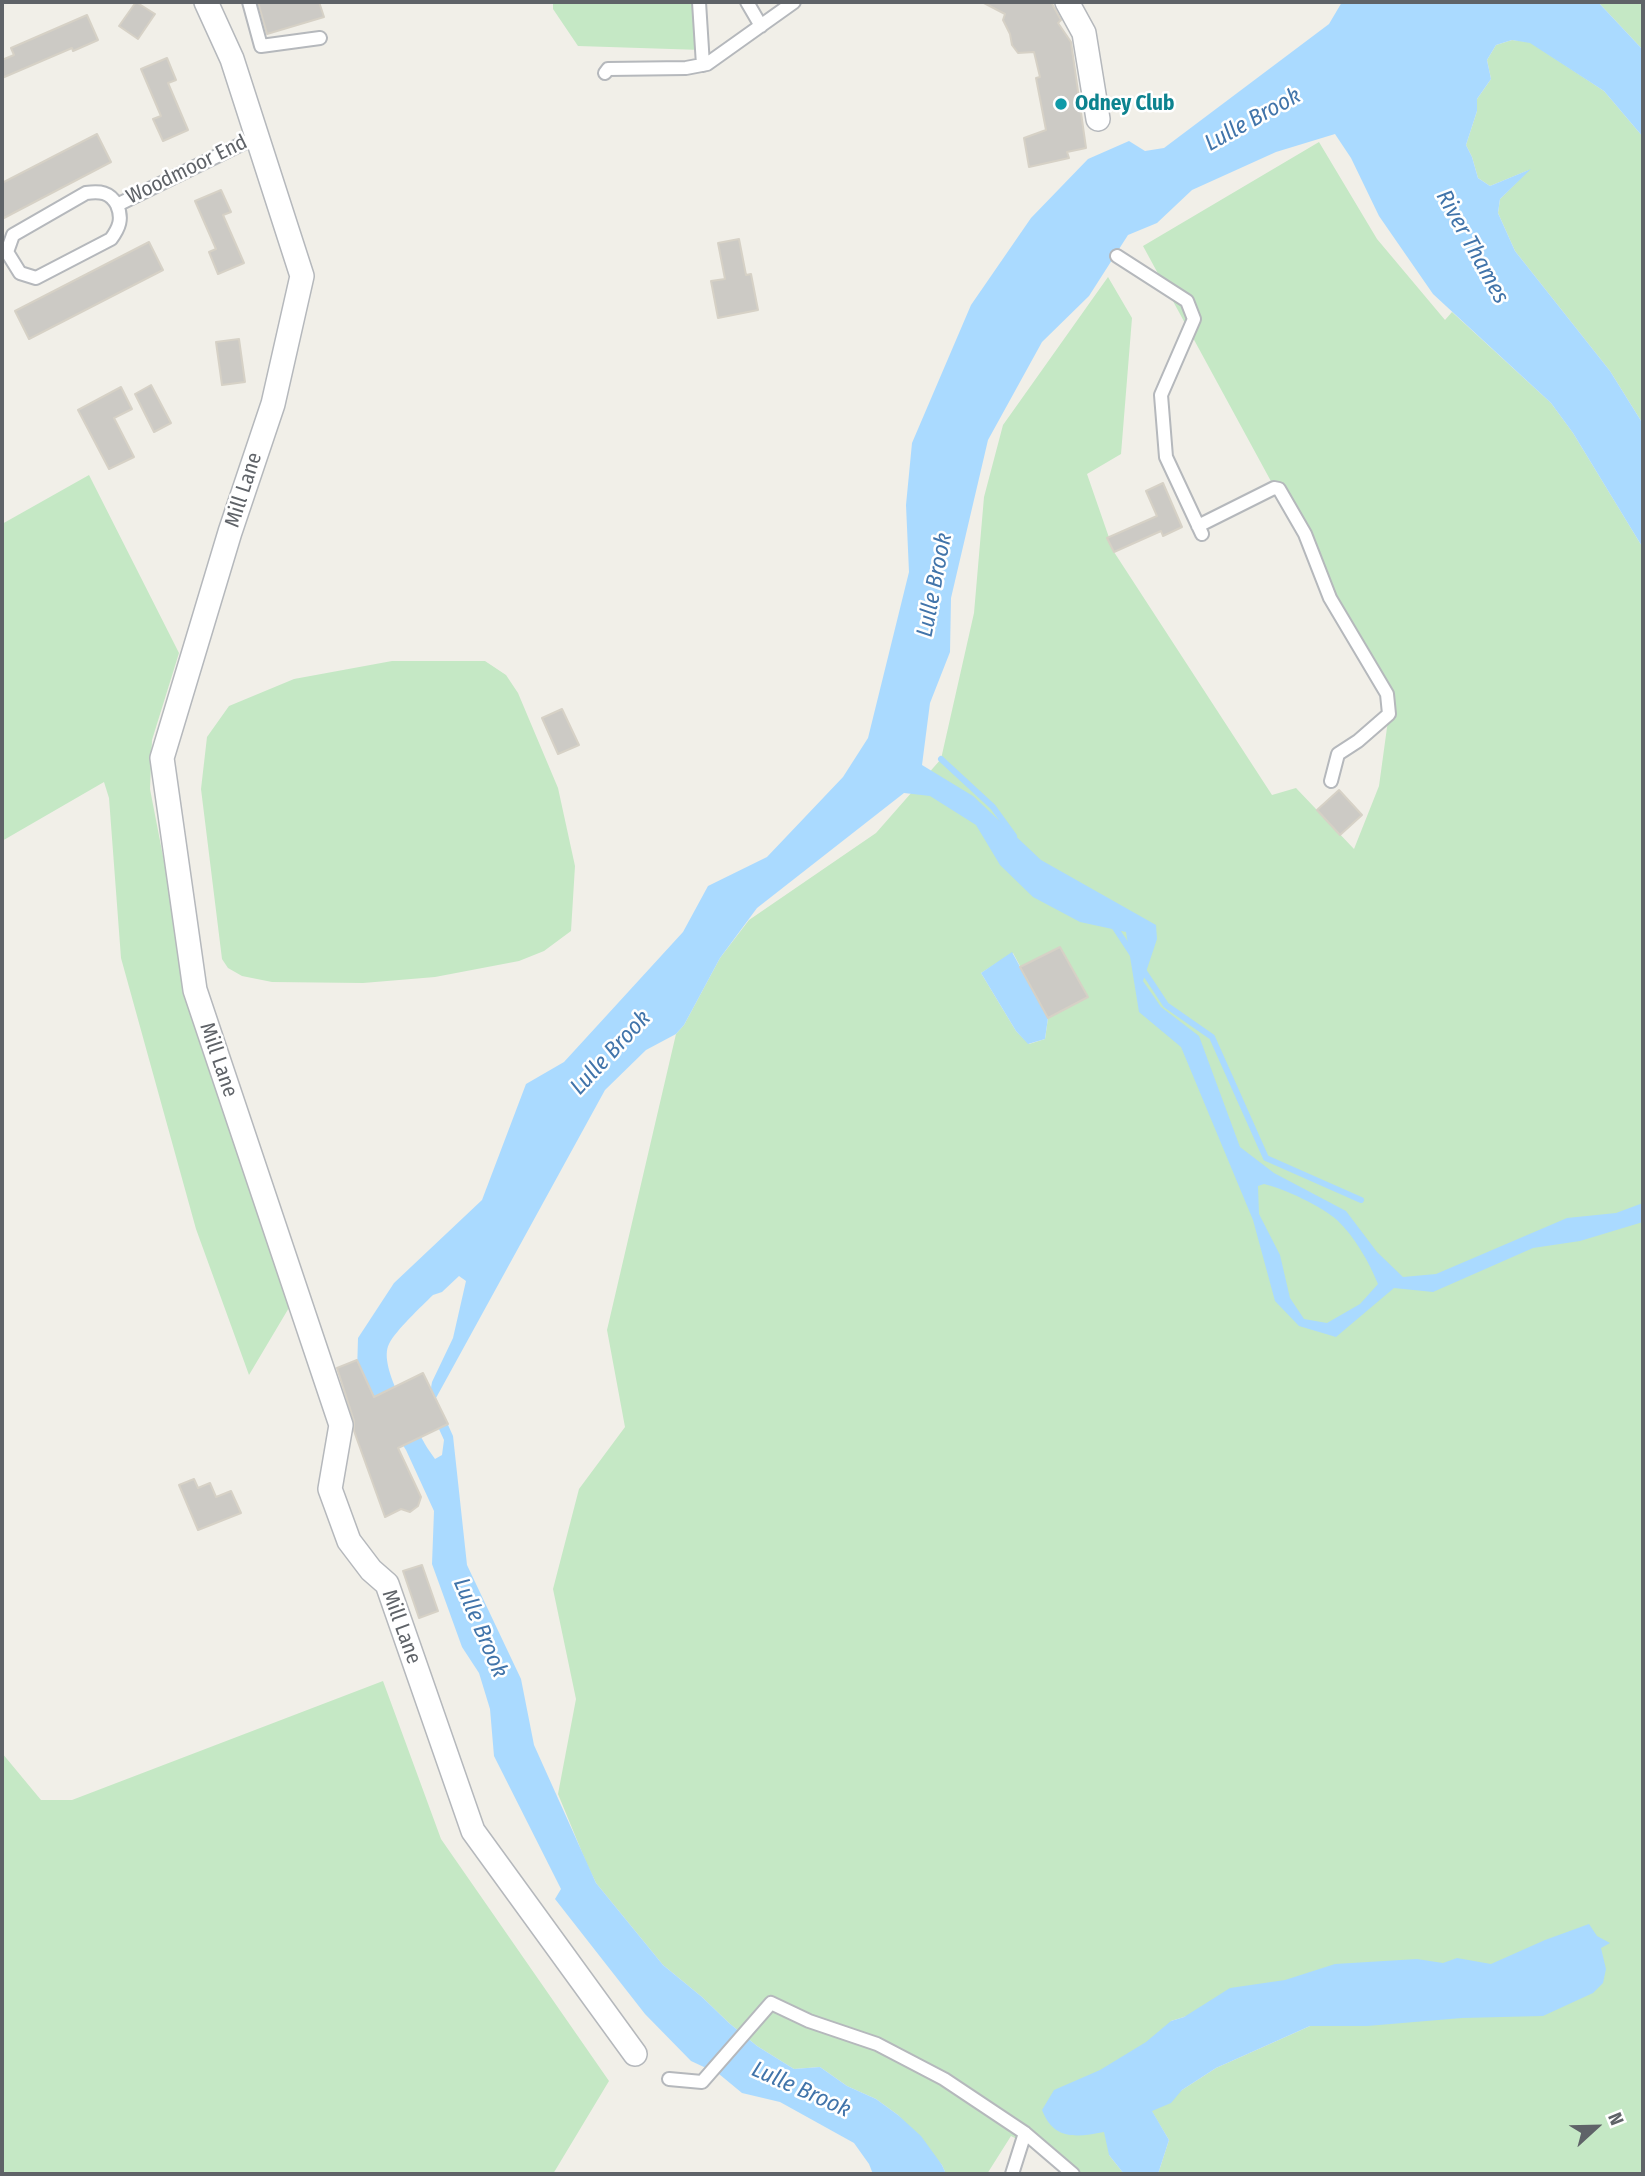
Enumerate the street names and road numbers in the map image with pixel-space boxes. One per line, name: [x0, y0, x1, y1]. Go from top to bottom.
street label: Woodmoor End: [122, 130, 252, 210]
street label: Mill Lane: [220, 449, 268, 531]
street label: Mill Lane: [194, 1019, 242, 1101]
street label: Mill Lane: [376, 1586, 426, 1668]

